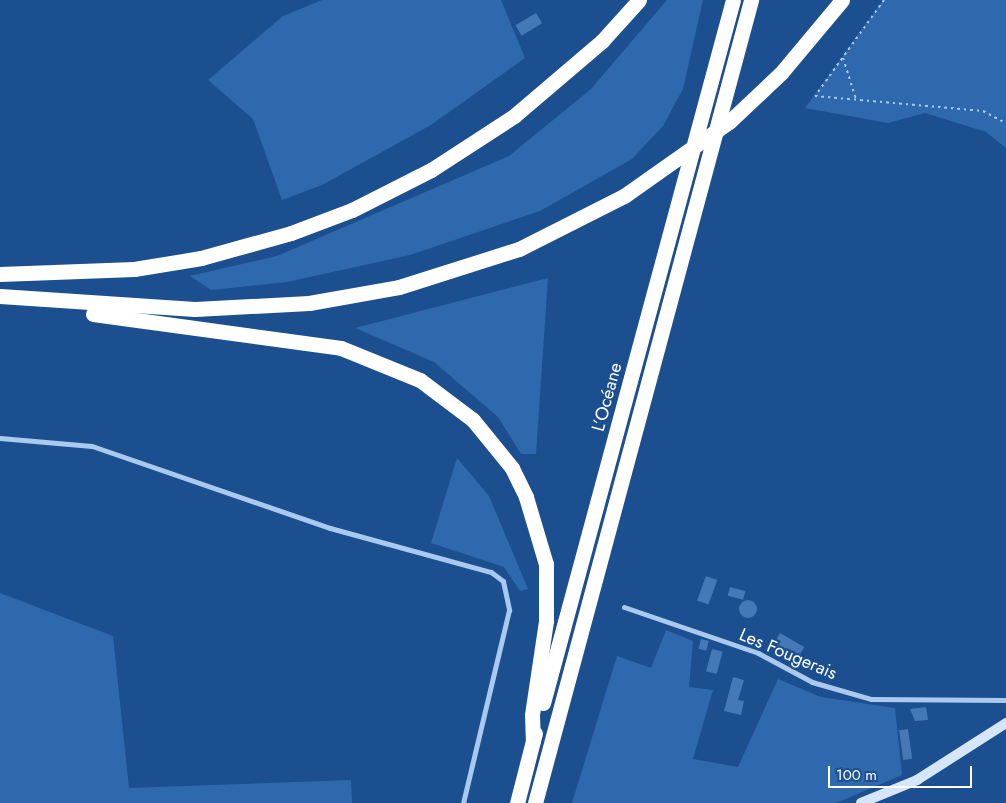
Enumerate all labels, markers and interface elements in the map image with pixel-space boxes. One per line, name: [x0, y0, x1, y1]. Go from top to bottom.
street label: L’Océane: [587, 360, 627, 434]
street label: Les Fougerais: [736, 624, 840, 684]
scale bar: [831, 756, 975, 788]
text: 100 m: [836, 764, 877, 786]

